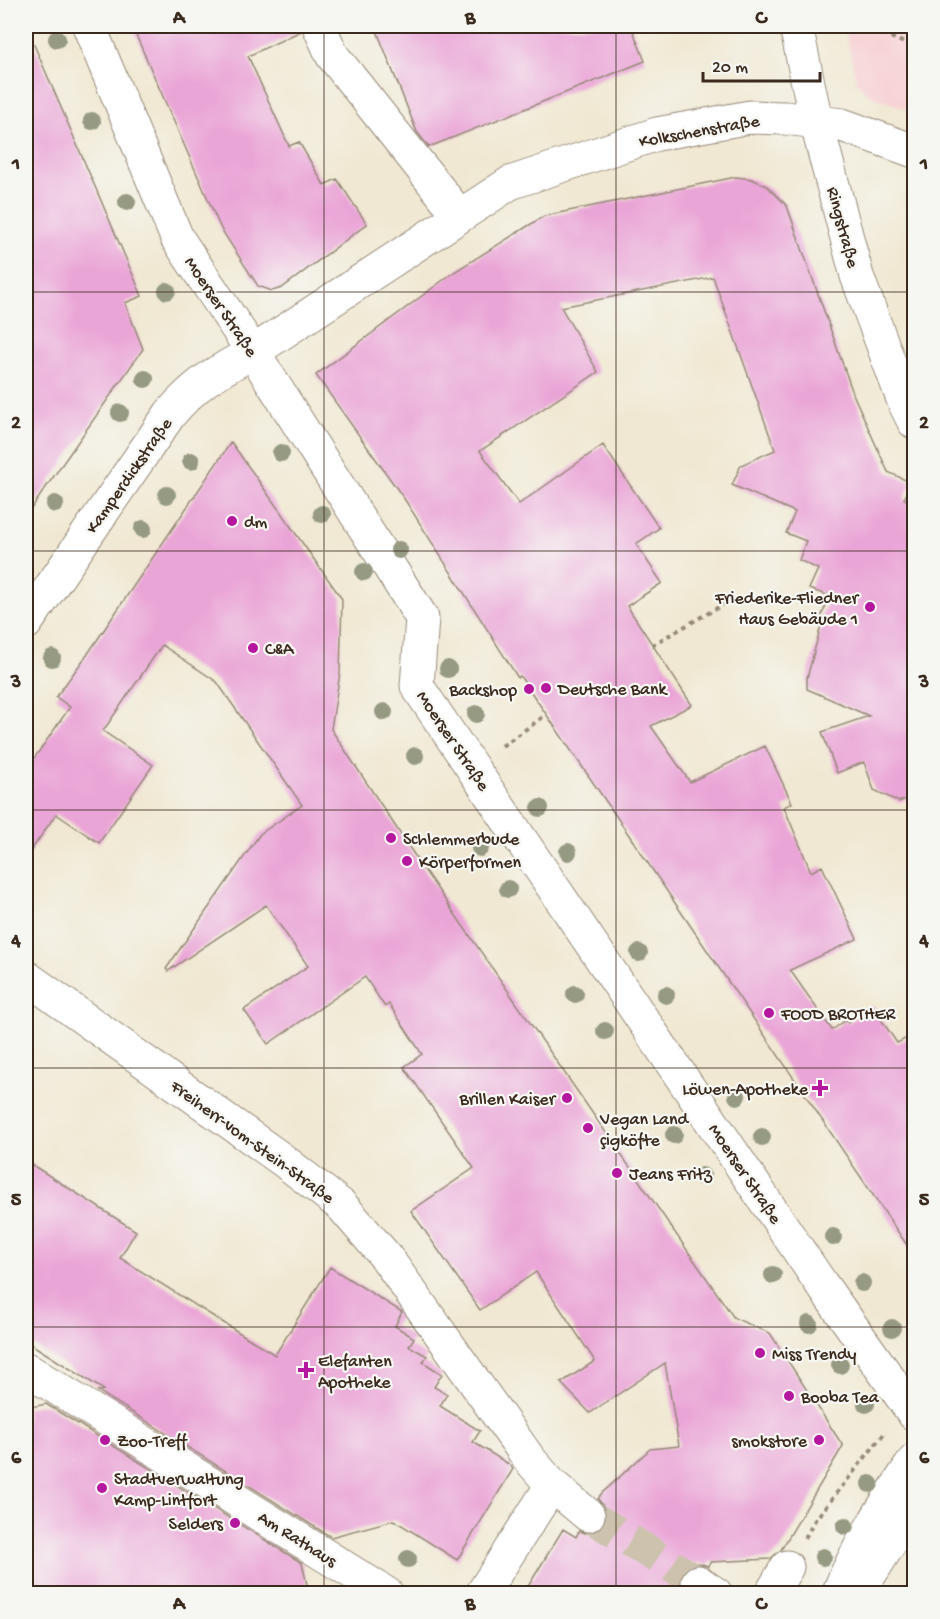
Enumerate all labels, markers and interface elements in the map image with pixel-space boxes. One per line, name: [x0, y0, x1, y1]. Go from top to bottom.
text: A: [172, 8, 187, 31]
text: B: [464, 8, 476, 31]
text: C: [755, 8, 769, 31]
scale bar: [703, 45, 820, 83]
text: 20 m: [712, 58, 748, 79]
street label: Kolkschenstraße: [637, 111, 762, 153]
text: 1: [11, 154, 20, 177]
text: 1: [919, 154, 928, 177]
street label: Ringstraße: [821, 185, 863, 271]
street label: Moerser Straße: [179, 253, 262, 362]
text: 2: [11, 413, 21, 436]
text: 2: [919, 413, 929, 436]
street label: Kamperdickstraße: [82, 414, 178, 538]
place label: dm: [244, 513, 268, 534]
marker: dm: [225, 514, 239, 528]
place label: Friederike-Fliedner Haus Gebäude 1: [714, 589, 860, 631]
marker: Friederike-Fliedner Haus Gebäude 1: [863, 600, 877, 614]
place label: C&A: [265, 640, 295, 661]
marker: C&A: [246, 641, 260, 655]
text: 3: [10, 672, 21, 695]
text: 3: [918, 672, 929, 695]
place label: Deutsche Bank: [557, 680, 669, 701]
place label: Backshop: [448, 681, 517, 702]
marker: Deutsche Bank: [539, 681, 553, 695]
marker: Backshop: [522, 682, 536, 696]
street label: Moerser Straße: [411, 687, 494, 796]
place label: Schlemmerbude: [403, 830, 520, 851]
marker: Schlemmerbude: [384, 831, 398, 845]
place label: Körperformen: [419, 853, 521, 874]
marker: Körperformen: [400, 854, 414, 868]
text: 4: [10, 931, 21, 954]
text: 4: [918, 931, 929, 954]
place label: FOOD BROTHER: [780, 1005, 896, 1026]
marker: FOOD BROTHER: [762, 1006, 776, 1020]
street label: Freiherr-vom-Stein-Straße: [165, 1076, 338, 1210]
place label: Löwen-Apotheke: [682, 1080, 809, 1101]
marker: Löwen-Apotheke: [813, 1081, 827, 1095]
place label: Brillen Kaiser: [458, 1090, 557, 1111]
marker: Brillen Kaiser: [560, 1091, 574, 1105]
place label: Vegan Land çigköfte: [599, 1110, 689, 1152]
street label: Moerser Straße: [703, 1120, 786, 1229]
marker: Vegan Land çigköfte: [581, 1121, 595, 1135]
place label: Jeans Fritz: [629, 1165, 713, 1186]
marker: Jeans Fritz: [610, 1166, 624, 1180]
text: 5: [11, 1190, 22, 1213]
text: 5: [919, 1190, 930, 1213]
place label: Miss Trendy: [772, 1345, 857, 1366]
marker: Miss Trendy: [753, 1346, 767, 1360]
place label: Elefanten Apotheke: [318, 1352, 392, 1394]
marker: Elefanten Apotheke: [299, 1363, 313, 1377]
place label: Booba Tea: [800, 1388, 880, 1409]
marker: Booba Tea: [782, 1389, 796, 1403]
place label: Zoo-Treff: [117, 1432, 188, 1453]
place label: smokstore: [731, 1432, 808, 1453]
marker: Zoo-Treff: [98, 1433, 112, 1447]
marker: smokstore: [812, 1433, 826, 1447]
text: 6: [11, 1448, 22, 1471]
text: 6: [919, 1448, 930, 1471]
place label: Stadtverwaltung Kamp-Lintfort: [114, 1470, 244, 1512]
marker: Stadtverwaltung Kamp-Lintfort: [95, 1481, 109, 1495]
street label: Am Rathaus: [253, 1508, 341, 1573]
place label: Selders: [169, 1515, 224, 1536]
marker: Selders: [228, 1516, 242, 1530]
text: A: [172, 1594, 187, 1617]
text: B: [464, 1594, 476, 1617]
text: C: [755, 1594, 769, 1617]

